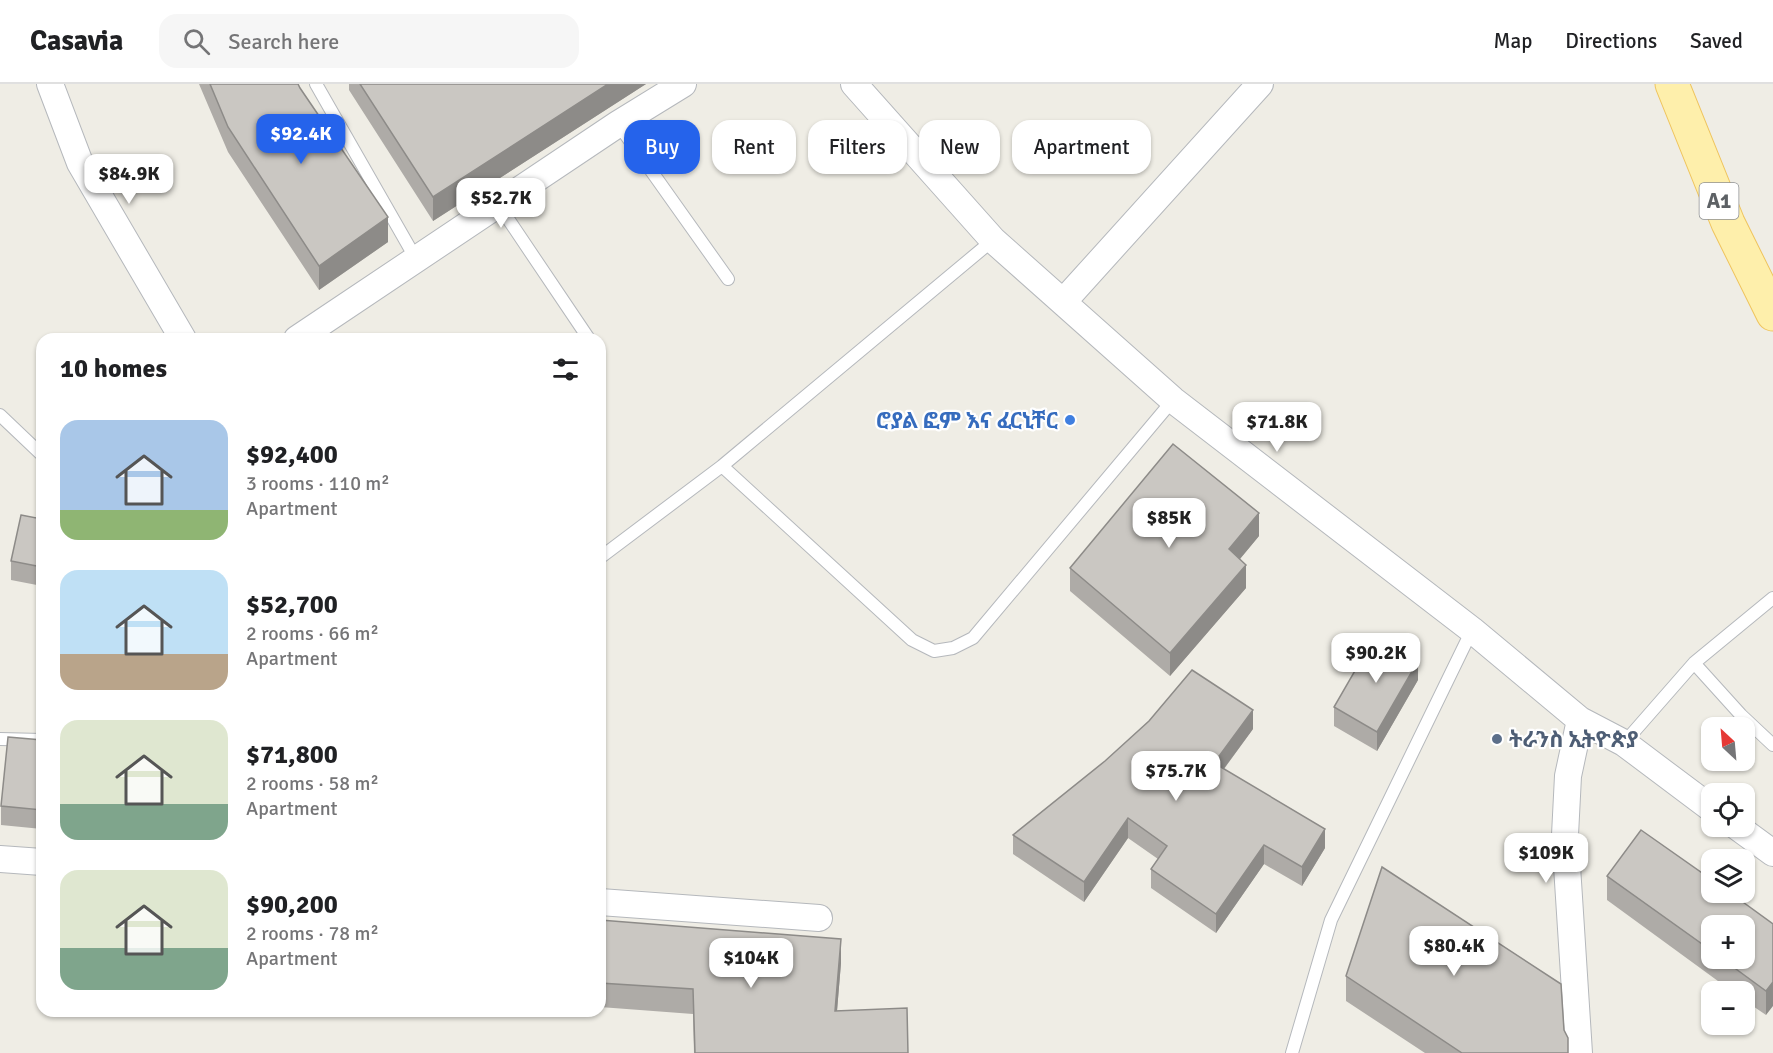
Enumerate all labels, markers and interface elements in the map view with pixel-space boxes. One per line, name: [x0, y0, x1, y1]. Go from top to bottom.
search box: [159, 14, 579, 68]
text: Casavia: [30, 24, 123, 58]
icon: search: [180, 25, 213, 58]
text: Search here: [228, 28, 339, 55]
text: Map: [1494, 28, 1532, 54]
text: Directions: [1565, 28, 1657, 54]
text: Saved: [1690, 28, 1743, 54]
pin: $92.4K: [252, 114, 350, 165]
chip: Buy: [624, 120, 700, 174]
chip: Rent: [712, 120, 796, 174]
chip: Filters: [808, 120, 907, 174]
chip: New: [919, 120, 1000, 174]
chip: Apartment: [1012, 120, 1151, 174]
text: $92.4K: [270, 121, 332, 146]
pin: $84.9K: [80, 154, 178, 205]
text: $84.9K: [98, 161, 160, 186]
pin: $52.7K: [452, 178, 550, 229]
road number: A1: [1700, 183, 1738, 219]
text: $52.7K: [470, 185, 532, 210]
text: 10 homes: [60, 353, 167, 385]
icon: filters: [549, 353, 582, 386]
pin: $71.8K: [1228, 402, 1326, 453]
place label: ሮያል ፎም እና ፈርኒቸር: [876, 407, 1058, 434]
text: $71.8K: [1246, 409, 1308, 434]
marker: ሮያል ፎም እና ፈርኒቸር: [1063, 413, 1077, 427]
text: $92,400: [246, 439, 338, 471]
icon: home: [108, 444, 180, 516]
text: 3 rooms · 110 m²: [246, 471, 390, 496]
text: Apartment: [246, 496, 338, 521]
pin: $85K: [1133, 498, 1205, 549]
text: $85K: [1147, 505, 1191, 530]
text: $52,700: [246, 589, 338, 621]
icon: home: [108, 594, 180, 666]
text: 2 rooms · 66 m²: [246, 621, 379, 646]
pin: $90.2K: [1327, 633, 1425, 684]
text: $90.2K: [1345, 640, 1407, 665]
text: Apartment: [246, 646, 338, 671]
north arrow: [1701, 717, 1755, 771]
map controls: [1701, 717, 1755, 1035]
place label: ትራንስ ኢትዮጵያ: [1509, 726, 1638, 753]
marker: ትራንስ ኢትዮጵያ: [1490, 732, 1504, 746]
text: $71,800: [246, 739, 338, 771]
icon: home: [108, 744, 180, 816]
pin: $75.7K: [1127, 751, 1225, 802]
text: $75.7K: [1145, 758, 1207, 783]
text: 2 rooms · 58 m²: [246, 771, 379, 796]
button: locate: [1701, 783, 1755, 837]
text: Apartment: [246, 796, 338, 821]
pin: $109K: [1504, 833, 1588, 884]
text: $109K: [1518, 840, 1574, 865]
button: layers: [1701, 849, 1755, 903]
text: $90,200: [246, 889, 338, 921]
icon: home: [108, 894, 180, 966]
button: +: [1701, 915, 1755, 969]
text: 2 rooms · 78 m²: [246, 921, 379, 946]
pin: $80.4K: [1405, 926, 1503, 977]
text: $80.4K: [1423, 933, 1485, 958]
pin: $104K: [709, 938, 793, 989]
text: $104K: [723, 945, 779, 970]
text: Apartment: [246, 946, 338, 971]
button: −: [1701, 981, 1755, 1035]

